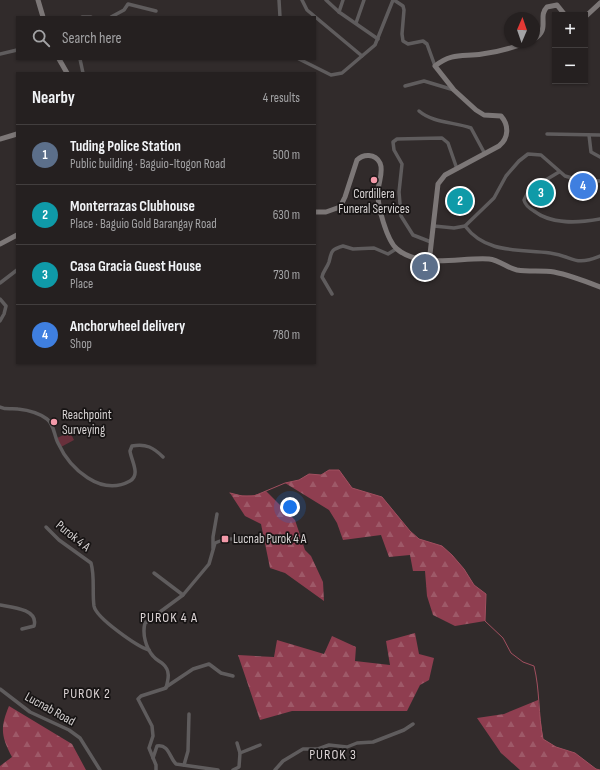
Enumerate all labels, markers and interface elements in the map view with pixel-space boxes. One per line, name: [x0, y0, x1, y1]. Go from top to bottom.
north arrow: [504, 12, 540, 48]
map controls: [552, 12, 588, 84]
button: +: [552, 12, 588, 48]
search box: [16, 16, 316, 60]
icon: search: [30, 27, 52, 49]
text: Search here: [62, 29, 122, 48]
button: −: [552, 48, 588, 84]
text: Nearby: [32, 88, 75, 108]
text: 4 results: [263, 90, 300, 106]
text: Tuding Police Station: [70, 137, 181, 156]
text: 1: [42, 147, 48, 163]
text: 500 m: [273, 147, 300, 163]
text: Public building · Baguio-Itogon Road: [70, 156, 225, 172]
pin: 4: [570, 171, 596, 201]
marker: Cordillera Funeral Services: [369, 175, 379, 185]
pin: 3: [528, 178, 554, 208]
place label: Cordillera Funeral Services: [338, 186, 410, 217]
pin: 2: [447, 186, 473, 216]
text: Monterrazas Clubhouse: [70, 197, 195, 216]
text: 2: [42, 207, 48, 223]
text: 630 m: [273, 207, 300, 223]
text: Place · Baguio Gold Barangay Road: [70, 216, 217, 232]
pin: 1: [412, 252, 438, 282]
text: Casa Gracia Guest House: [70, 257, 201, 276]
text: 3: [42, 267, 48, 283]
text: 730 m: [273, 267, 300, 283]
text: Place: [70, 276, 93, 292]
text: Anchorwheel delivery: [70, 317, 185, 336]
text: 4: [42, 327, 48, 343]
text: 780 m: [273, 327, 300, 343]
text: Shop: [70, 336, 92, 352]
place label: Reachpoint Surveying: [62, 407, 112, 438]
marker: Reachpoint Surveying: [49, 417, 59, 427]
your location: [280, 497, 300, 517]
street label: Purok 4 A: [52, 517, 94, 555]
place label: Lucnab Purok 4 A: [233, 531, 307, 547]
marker: Lucnab Purok 4 A: [220, 534, 230, 544]
district label: PUROK 4 A: [140, 609, 198, 626]
district label: PUROK 2: [63, 685, 111, 702]
street label: Lucnab Road: [22, 689, 78, 729]
district label: PUROK 3: [309, 746, 357, 763]

